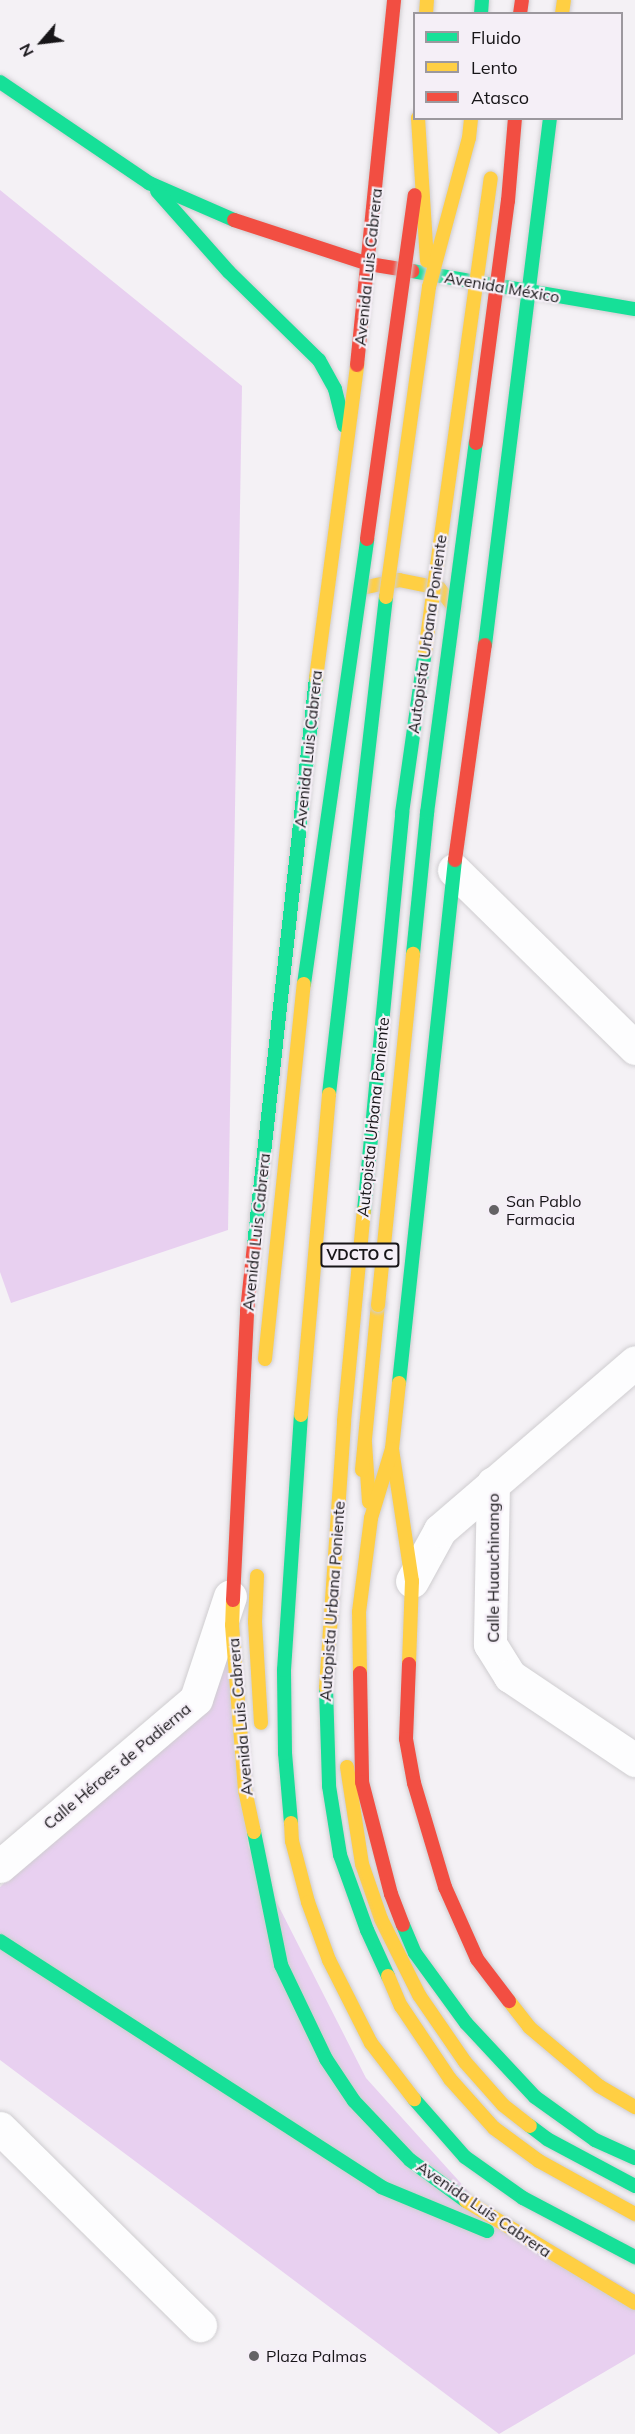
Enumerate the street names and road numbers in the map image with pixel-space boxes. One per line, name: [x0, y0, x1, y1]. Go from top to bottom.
street label: Avenida Luis Cabrera: [350, 187, 386, 347]
street label: Avenida México: [443, 267, 561, 307]
street label: Autopista Urbana Poniente: [404, 533, 450, 735]
street label: Avenida Luis Cabrera: [290, 669, 326, 829]
street label: Autopista Urbana Poniente: [353, 1016, 393, 1218]
street label: Avenida Luis Cabrera: [238, 1152, 274, 1312]
road number: VDCTO C: [320, 1243, 400, 1267]
street label: Calle Huauchinango: [483, 1493, 503, 1643]
street label: Autopista Urbana Poniente: [315, 1500, 349, 1702]
street label: Avenida Luis Cabrera: [224, 1637, 256, 1797]
street label: Calle Héroes de Padierna: [39, 1699, 195, 1833]
street label: Avenida Luis Cabrera: [413, 2157, 555, 2261]

